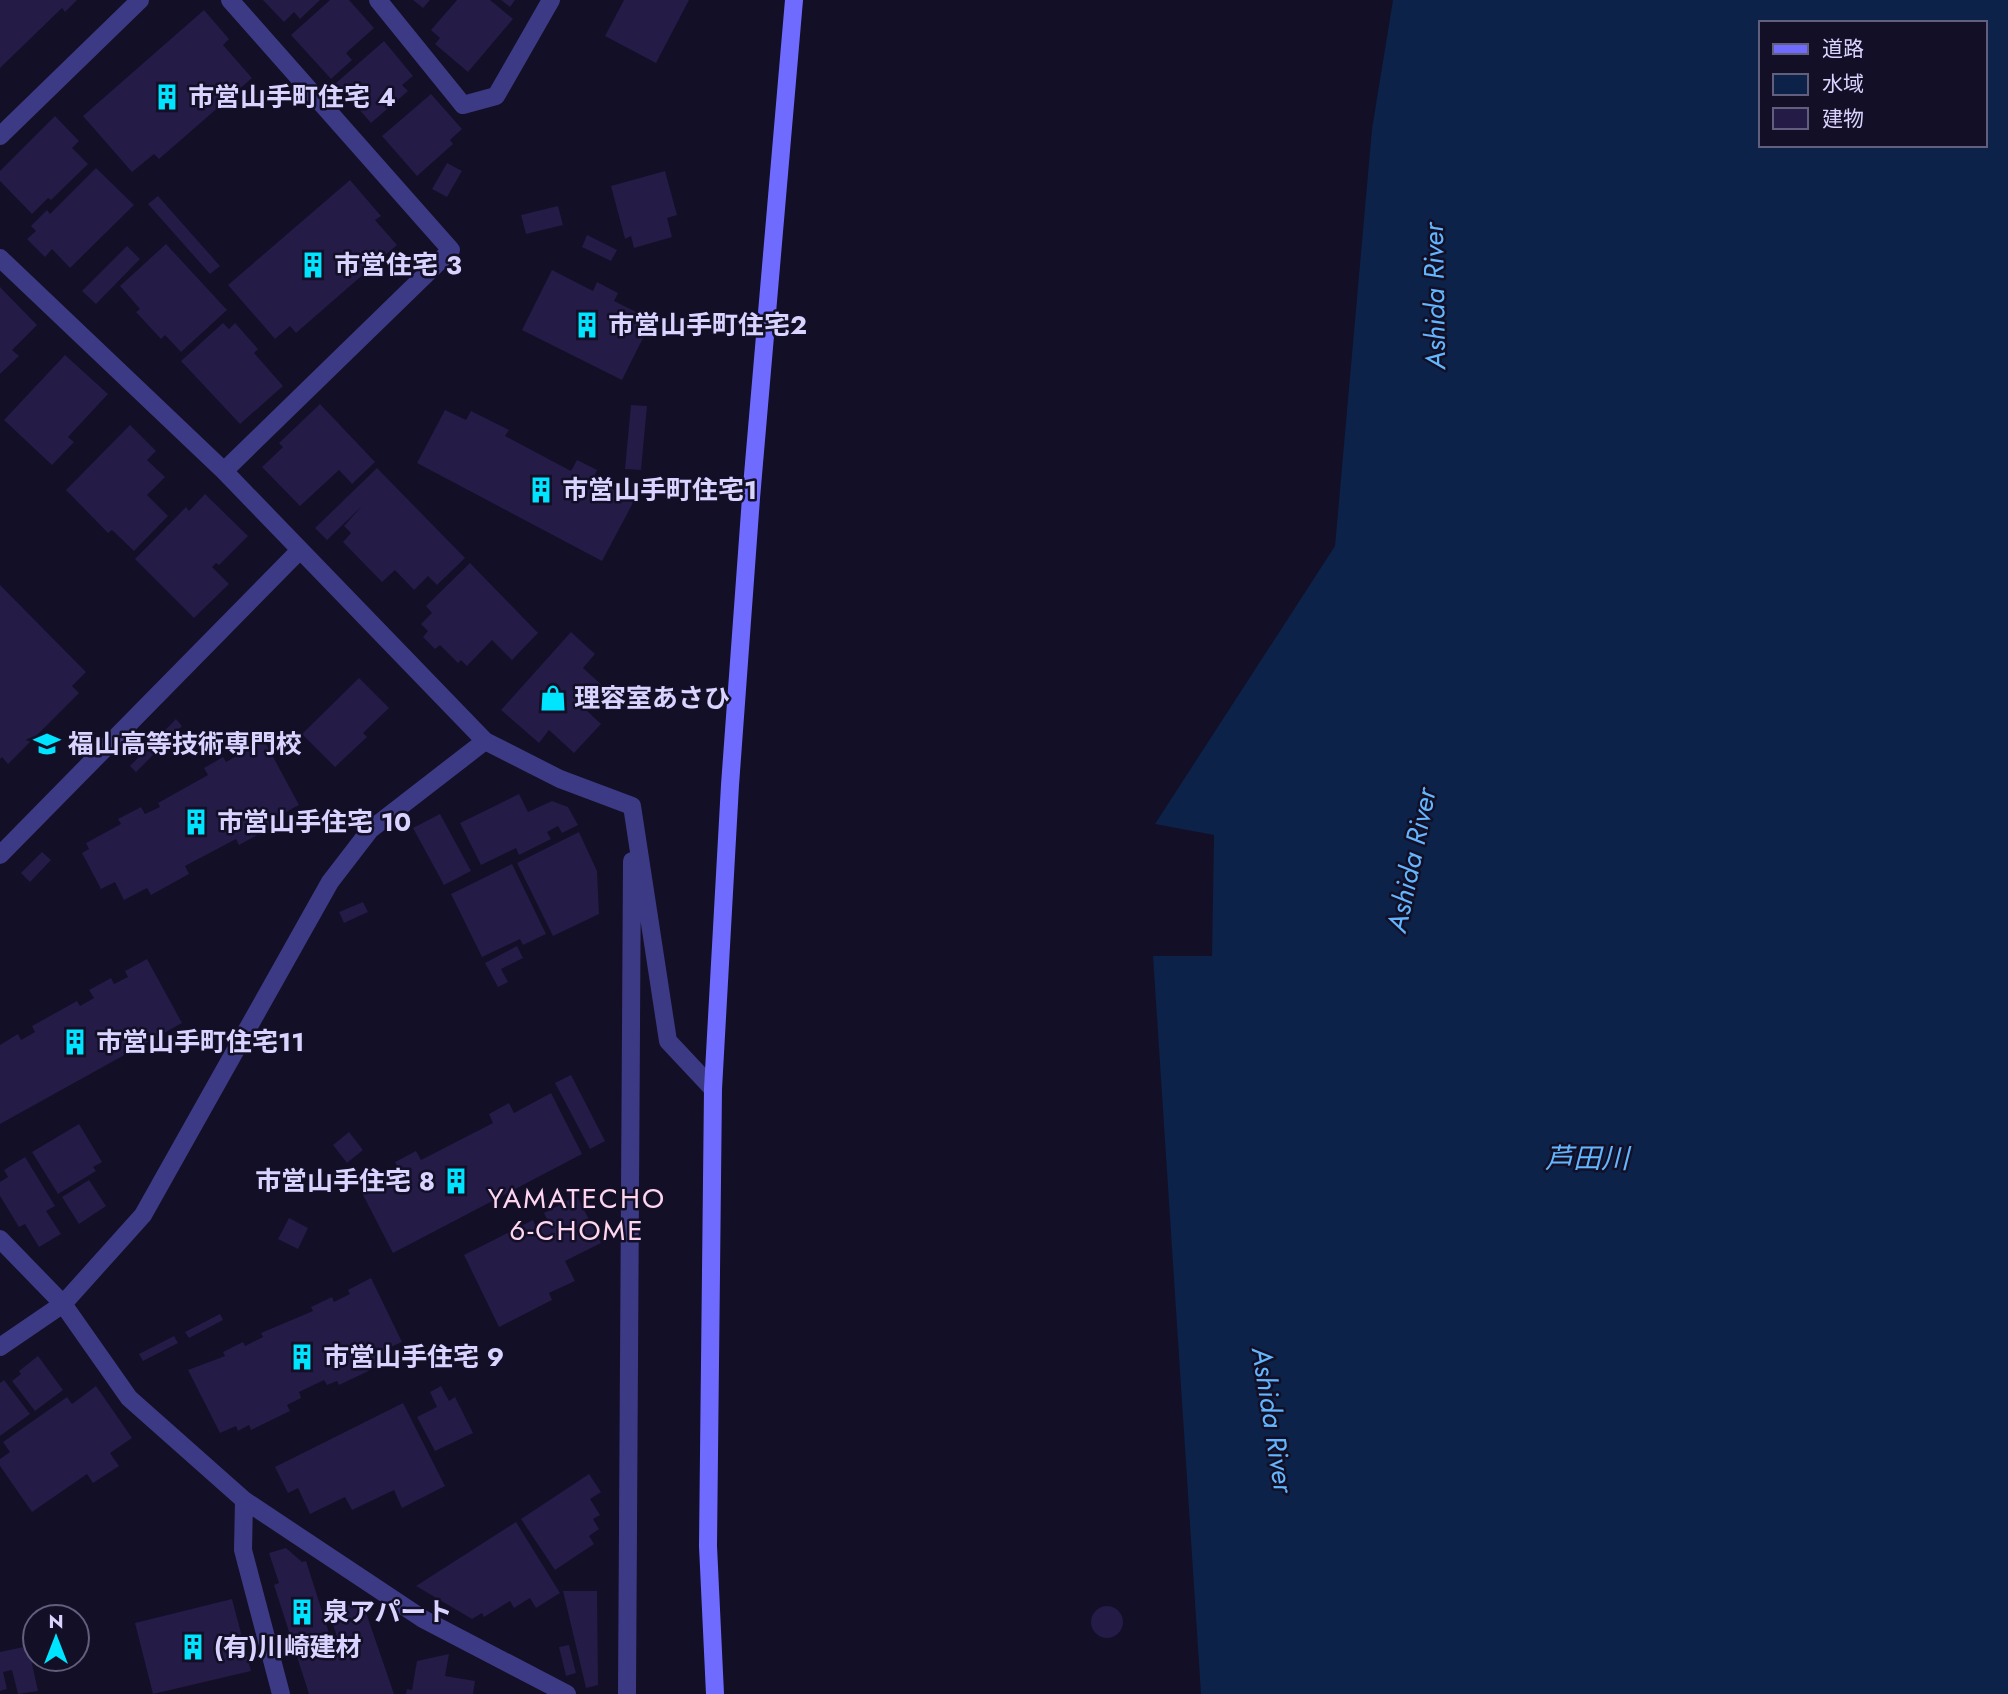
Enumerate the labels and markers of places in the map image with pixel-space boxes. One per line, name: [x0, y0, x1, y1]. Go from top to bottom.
place label: 市営山手町住宅 4: [188, 78, 396, 116]
building icon: 市営山手町住宅 4: [152, 82, 182, 112]
place label: 市営住宅 3: [334, 246, 462, 284]
building icon: 市営住宅 3: [298, 250, 328, 280]
place label: 市営山手町住宅2: [608, 306, 807, 344]
building icon: 市営山手町住宅2: [572, 310, 602, 340]
place label: 市営山手町住宅1: [562, 471, 757, 509]
building icon: 市営山手町住宅1: [526, 475, 556, 505]
place label: 理容室あさひ: [574, 679, 730, 717]
shop icon: 理容室あさひ: [538, 683, 568, 713]
place label: 福山高等技術専門校: [68, 725, 302, 763]
school or university icon: 福山高等技術専門校: [32, 729, 62, 759]
place label: 市営山手住宅 10: [217, 803, 411, 841]
building icon: 市営山手住宅 10: [181, 807, 211, 837]
place label: 市営山手町住宅11: [96, 1023, 304, 1061]
building icon: 市営山手町住宅11: [60, 1027, 90, 1057]
place label: 市営山手住宅 8: [255, 1162, 435, 1200]
building icon: 市営山手住宅 8: [441, 1166, 471, 1196]
place label: 市営山手住宅 9: [323, 1338, 504, 1376]
building icon: 市営山手住宅 9: [287, 1342, 317, 1372]
place label: 泉アパート: [323, 1593, 452, 1631]
building icon: 泉アパート: [287, 1597, 317, 1627]
place label: (有)川崎建材: [214, 1628, 362, 1666]
building icon: (有)川崎建材: [178, 1632, 208, 1662]

